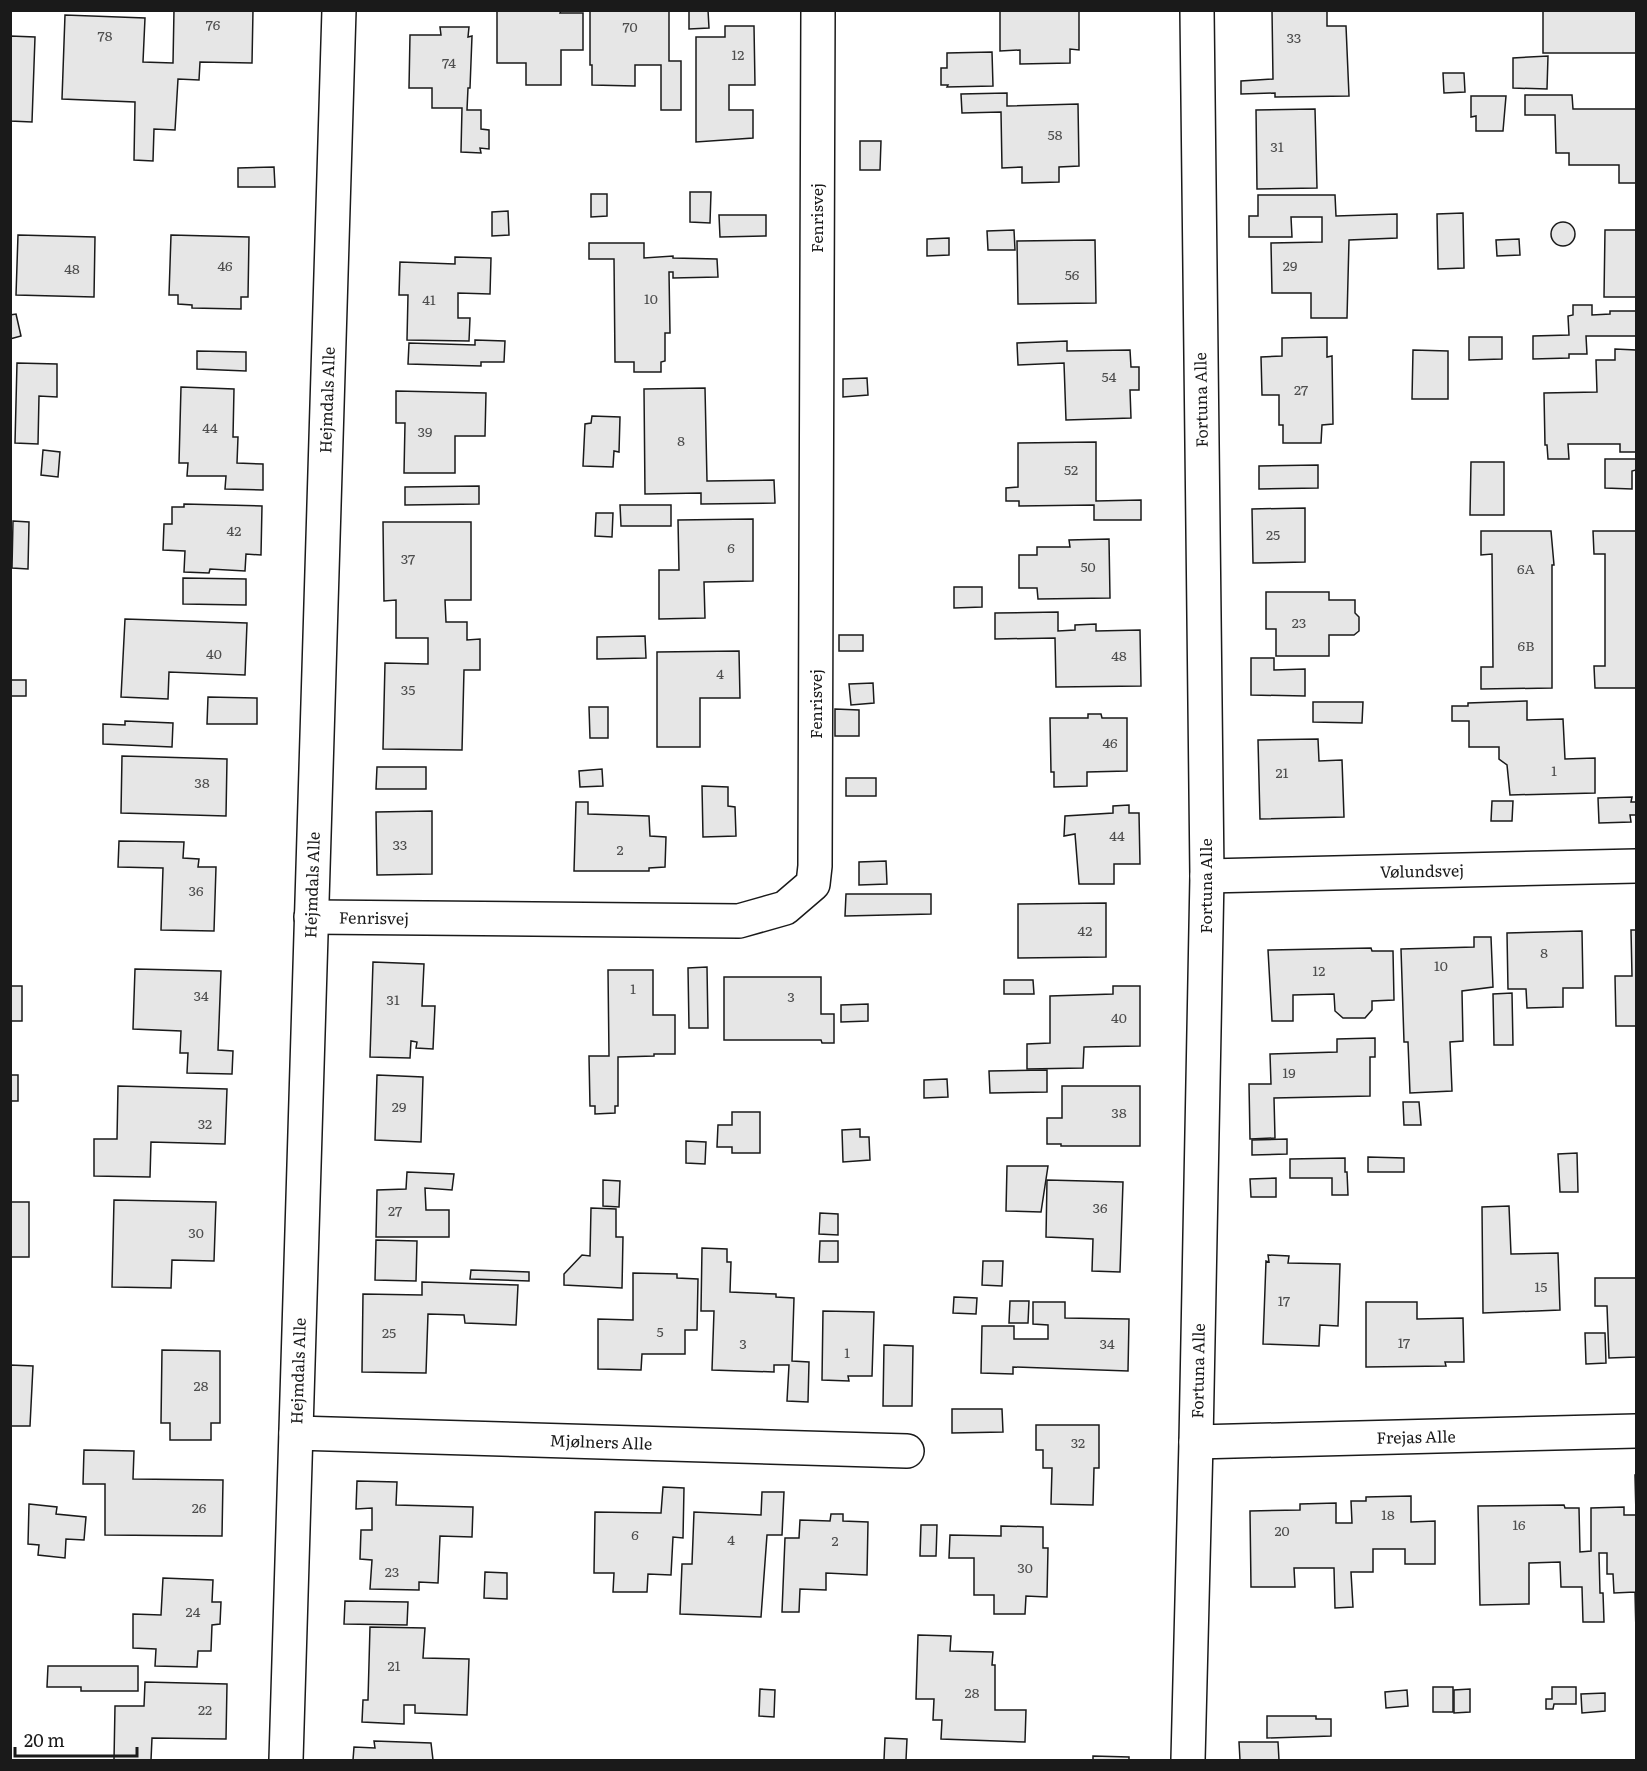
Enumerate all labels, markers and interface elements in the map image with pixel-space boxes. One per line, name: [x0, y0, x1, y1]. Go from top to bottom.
house number: 76: [206, 14, 221, 34]
house number: 70: [622, 16, 638, 36]
house number: 78: [98, 25, 113, 45]
house number: 33: [1287, 27, 1301, 47]
house number: 12: [732, 44, 744, 64]
house number: 74: [442, 52, 456, 72]
house number: 58: [1048, 124, 1063, 144]
house number: 31: [1270, 136, 1284, 156]
street label: Fenrisvej: [804, 183, 828, 253]
house number: 46: [217, 255, 233, 275]
house number: 29: [1283, 255, 1297, 275]
house number: 48: [64, 258, 80, 278]
house number: 56: [1065, 264, 1080, 284]
house number: 10: [644, 288, 658, 308]
house number: 41: [422, 289, 436, 309]
street label: Hejmdals Alle: [312, 346, 340, 454]
street label: Fortuna Alle: [1187, 352, 1213, 448]
house number: 54: [1102, 366, 1117, 386]
house number: 27: [1294, 379, 1308, 399]
house number: 44: [202, 417, 218, 437]
house number: 39: [418, 421, 432, 441]
house number: 8: [677, 430, 685, 450]
house number: 52: [1064, 459, 1078, 479]
house number: 42: [227, 520, 241, 540]
house number: 25: [1266, 524, 1280, 544]
house number: 6: [727, 537, 735, 557]
house number: 37: [401, 548, 415, 568]
house number: 50: [1080, 556, 1096, 576]
house number: 6A: [1517, 558, 1536, 578]
house number: 23: [1292, 612, 1306, 632]
house number: 6B: [1518, 635, 1534, 655]
house number: 40: [206, 643, 222, 663]
house number: 48: [1111, 645, 1127, 665]
house number: 4: [716, 663, 724, 683]
street label: Fenrisvej: [803, 669, 827, 739]
house number: 35: [401, 679, 415, 699]
house number: 46: [1102, 732, 1118, 752]
house number: 1: [1551, 760, 1557, 780]
house number: 21: [1276, 762, 1289, 782]
house number: 38: [194, 772, 210, 792]
house number: 44: [1109, 825, 1125, 845]
street label: Hejmdals Alle: [297, 831, 325, 939]
house number: 33: [393, 834, 407, 854]
street label: Fortuna Alle: [1193, 838, 1217, 934]
house number: 2: [616, 839, 624, 859]
street label: Vølundsvej: [1380, 857, 1464, 883]
house number: 36: [188, 880, 204, 900]
street label: Fenrisvej: [339, 904, 409, 930]
house number: 42: [1078, 920, 1092, 940]
house number: 8: [1540, 942, 1548, 962]
house number: 10: [1434, 955, 1448, 975]
house number: 12: [1313, 960, 1325, 980]
house number: 1: [630, 978, 636, 998]
house number: 34: [193, 985, 209, 1005]
house number: 3: [787, 986, 795, 1006]
house number: 31: [386, 989, 400, 1009]
house number: 40: [1111, 1007, 1127, 1027]
house number: 19: [1282, 1062, 1296, 1082]
house number: 29: [392, 1096, 406, 1116]
house number: 38: [1111, 1102, 1127, 1122]
house number: 32: [198, 1113, 212, 1133]
house number: 36: [1092, 1197, 1108, 1217]
house number: 27: [388, 1200, 402, 1220]
house number: 30: [188, 1222, 204, 1242]
house number: 15: [1535, 1276, 1547, 1296]
house number: 17: [1278, 1290, 1290, 1310]
street label: Hejmdals Alle: [283, 1317, 311, 1425]
house number: 5: [656, 1321, 664, 1341]
house number: 25: [382, 1322, 396, 1342]
street label: Fortuna Alle: [1184, 1323, 1210, 1419]
house number: 17: [1398, 1332, 1410, 1352]
house number: 3: [739, 1333, 747, 1353]
house number: 34: [1099, 1333, 1115, 1353]
house number: 1: [844, 1342, 850, 1362]
house number: 28: [194, 1375, 209, 1395]
street label: Frejas Alle: [1376, 1423, 1456, 1449]
street label: Mjølners Alle: [549, 1427, 653, 1455]
house number: 32: [1071, 1432, 1085, 1452]
house number: 26: [192, 1497, 207, 1517]
house number: 18: [1381, 1504, 1395, 1524]
house number: 16: [1512, 1514, 1526, 1534]
house number: 20: [1274, 1520, 1290, 1540]
house number: 6: [631, 1524, 639, 1544]
house number: 4: [727, 1529, 735, 1549]
house number: 2: [831, 1530, 839, 1550]
house number: 30: [1017, 1557, 1033, 1577]
house number: 23: [385, 1561, 399, 1581]
house number: 24: [186, 1601, 201, 1621]
house number: 21: [388, 1655, 401, 1675]
house number: 28: [965, 1682, 980, 1702]
house number: 22: [198, 1699, 212, 1719]
scale bar: [15, 1720, 136, 1758]
text: 20 m: [24, 1726, 65, 1753]

